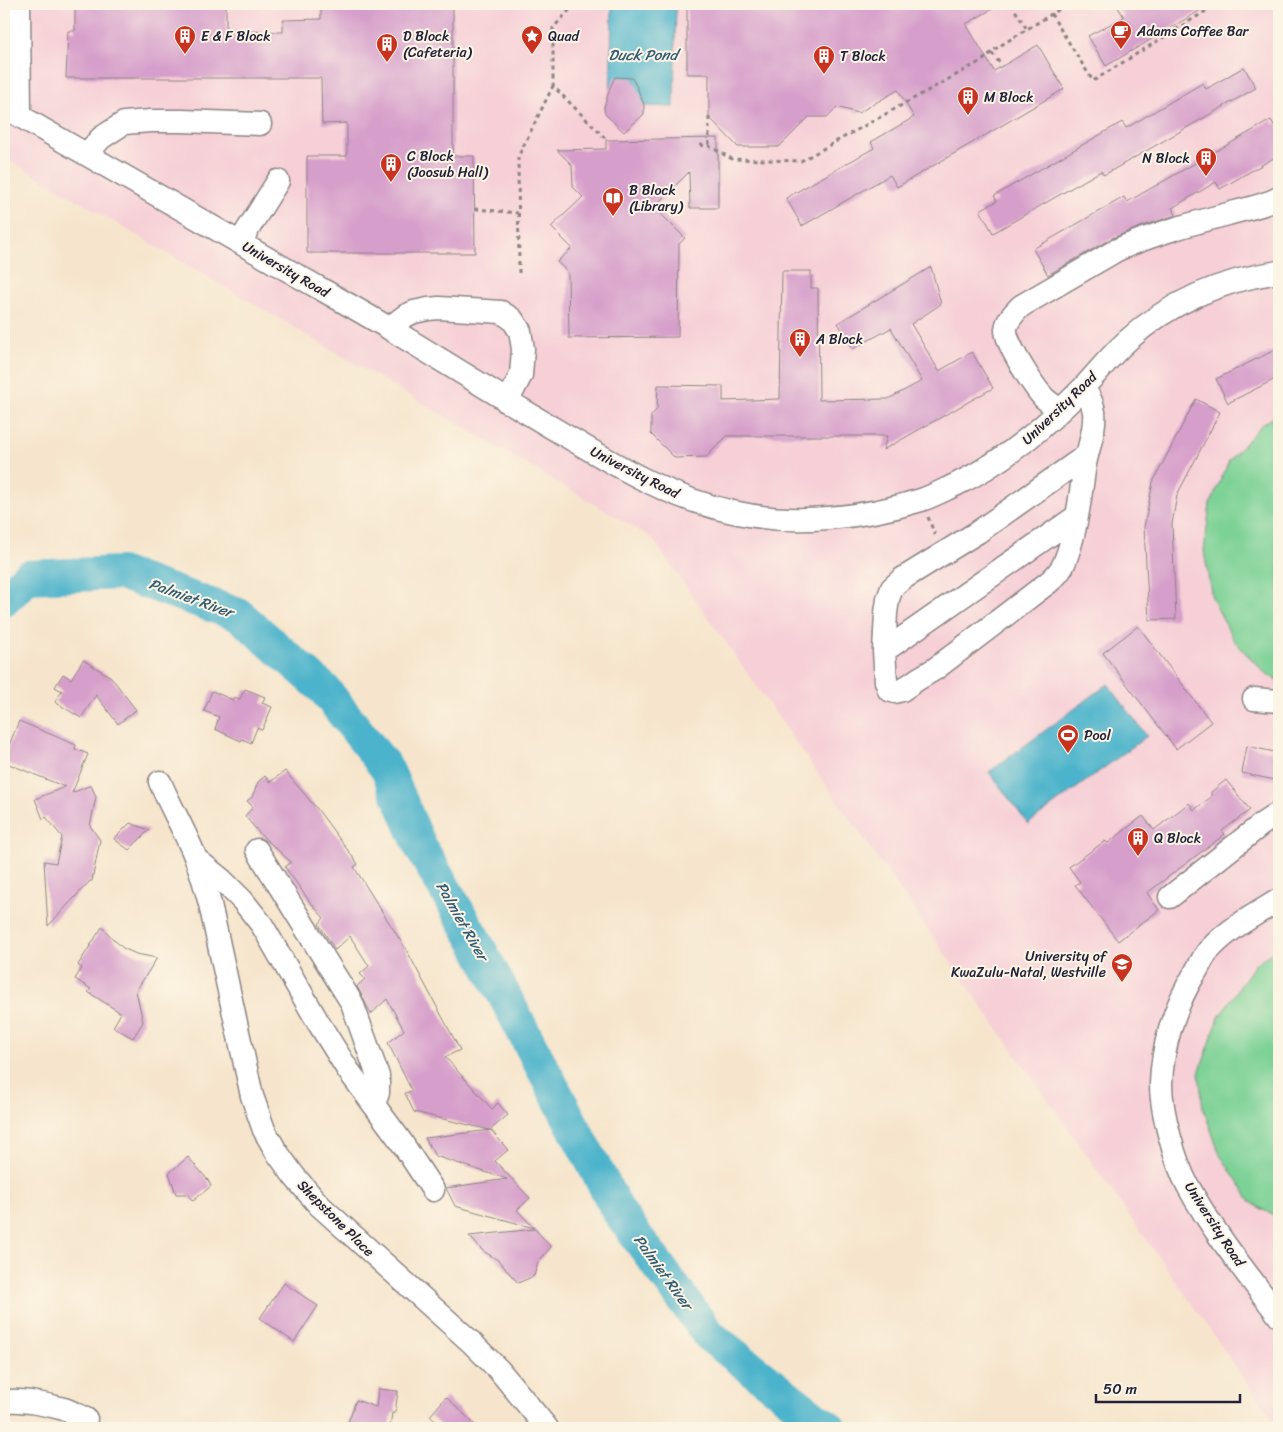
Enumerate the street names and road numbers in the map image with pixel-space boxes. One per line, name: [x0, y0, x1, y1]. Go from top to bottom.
street label: University Road: [237, 234, 336, 305]
street label: University Road: [1016, 364, 1104, 451]
street label: University Road: [586, 439, 685, 506]
street label: Shepstone Place: [291, 1174, 380, 1263]
street label: University Road: [1178, 1177, 1252, 1273]

